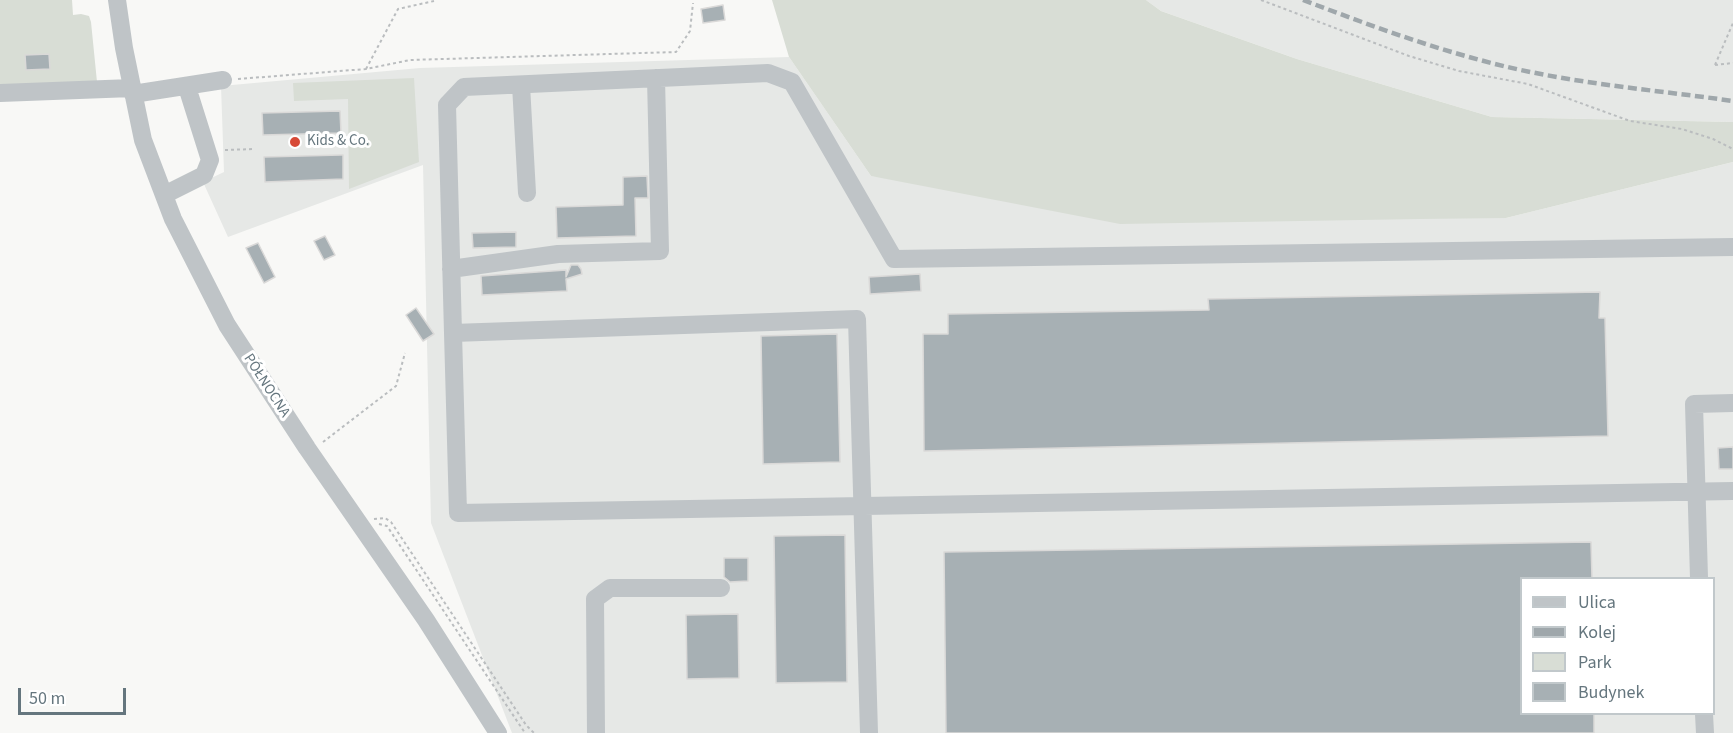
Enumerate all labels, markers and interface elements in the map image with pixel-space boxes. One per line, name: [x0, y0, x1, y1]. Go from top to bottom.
place label: Kids & Co.: [307, 133, 369, 151]
marker: Kids & Co.: [288, 135, 302, 149]
street label: PÓŁNOCNA: [239, 351, 293, 421]
legend: [1520, 577, 1715, 715]
text: Ulica: [1578, 590, 1616, 615]
text: Kolej: [1578, 620, 1616, 645]
text: Park: [1578, 650, 1612, 675]
scale bar: [21, 676, 129, 714]
text: Budynek: [1578, 680, 1644, 705]
text: 50 m: [29, 686, 65, 711]

